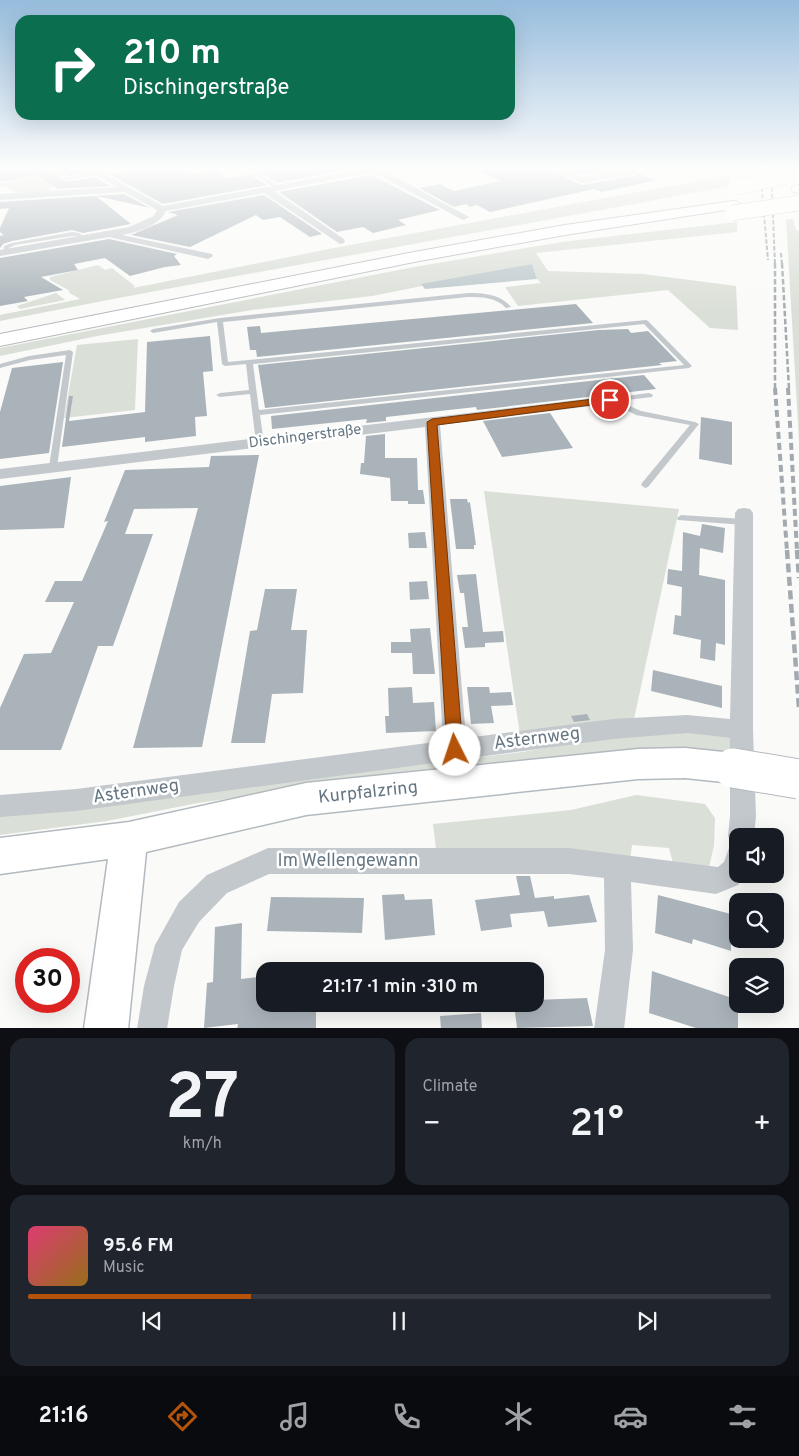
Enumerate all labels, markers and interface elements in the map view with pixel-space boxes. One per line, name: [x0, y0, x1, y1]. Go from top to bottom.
text: 210 m: [123, 32, 221, 76]
icon: right: [40, 35, 105, 100]
text: Dischingerstraße: [123, 75, 289, 102]
pin: [589, 379, 631, 421]
icon: arrive: [596, 386, 624, 414]
street label: Dischingerstraße: [248, 421, 362, 453]
street label: Asternweg: [493, 722, 581, 756]
position arrow: [428, 723, 480, 775]
street label: Asternweg: [92, 775, 180, 809]
street label: Kurpfalzring: [317, 776, 419, 810]
map controls: [729, 828, 784, 1013]
button: sound: [729, 828, 784, 883]
street label: Im Wellengewann: [278, 850, 418, 873]
button: search: [729, 893, 784, 948]
speed limit sign: 30: [15, 948, 80, 1013]
button: layers: [729, 958, 784, 1013]
text: 21:17 · 1 min · 310 m: [322, 975, 478, 999]
text: 27: [165, 1060, 239, 1142]
text: Climate: [423, 1077, 477, 1097]
text: 21°: [570, 1101, 624, 1150]
text: −: [423, 1107, 441, 1143]
text: +: [753, 1107, 771, 1143]
text: km/h: [183, 1134, 222, 1154]
text: 95.6 FM: [103, 1234, 174, 1258]
text: Music: [103, 1258, 144, 1278]
icon: previous: [138, 1307, 166, 1335]
icon: pause: [385, 1307, 413, 1335]
icon: next: [633, 1307, 661, 1335]
icon: directions: [165, 1399, 200, 1434]
icon: music: [277, 1399, 312, 1434]
icon: phone: [389, 1399, 424, 1434]
icon: climate: [501, 1399, 536, 1434]
icon: car: [613, 1399, 648, 1434]
icon: filters: [725, 1399, 760, 1434]
text: 21:16: [39, 1403, 88, 1430]

